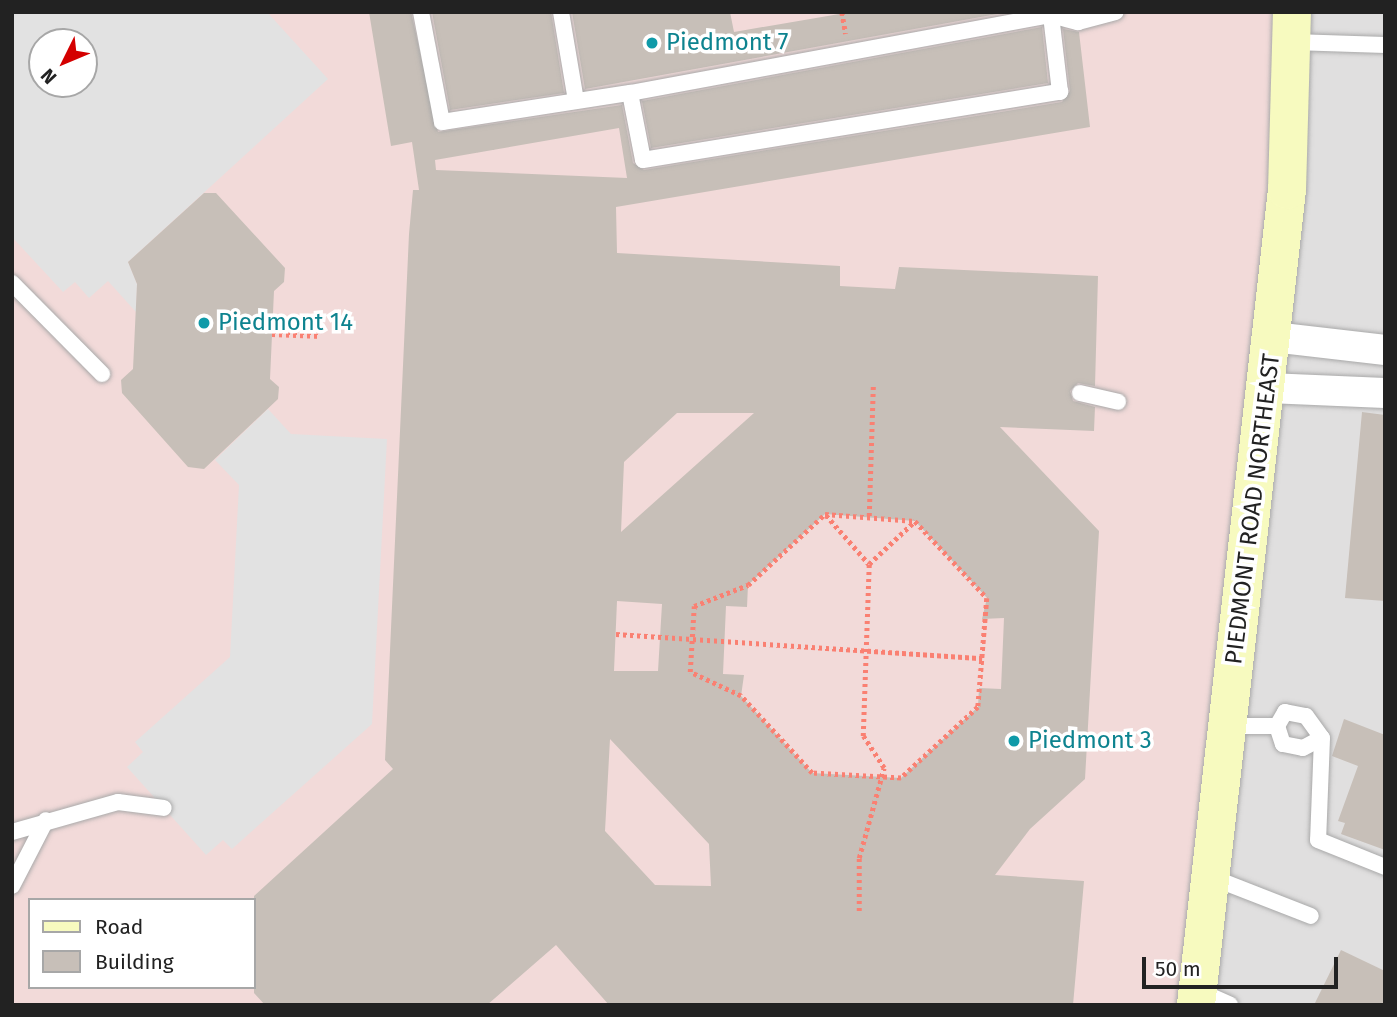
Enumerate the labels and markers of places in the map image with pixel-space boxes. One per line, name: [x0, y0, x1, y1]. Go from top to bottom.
place label: Piedmont 7: [666, 29, 788, 57]
marker: Piedmont 7: [644, 35, 660, 51]
place label: Piedmont 14: [218, 309, 353, 337]
marker: Piedmont 14: [196, 315, 212, 331]
place label: Piedmont 3: [1028, 727, 1152, 755]
marker: Piedmont 3: [1006, 733, 1022, 749]

